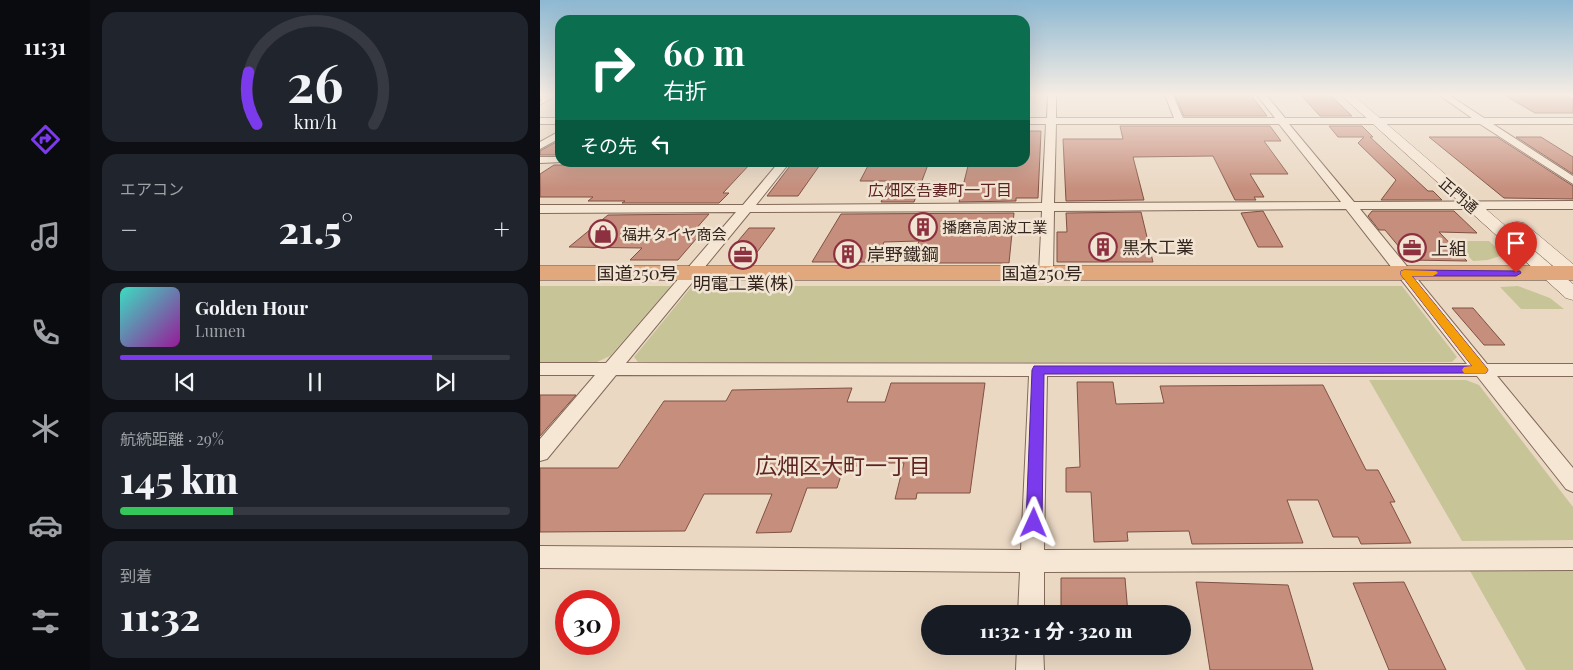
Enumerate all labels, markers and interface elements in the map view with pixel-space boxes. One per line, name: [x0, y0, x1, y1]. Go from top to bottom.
text: 60 m: [663, 28, 745, 75]
text: 11:31: [24, 31, 66, 61]
icon: right: [580, 35, 645, 100]
text: 26: [287, 47, 343, 116]
text: 右折: [663, 75, 707, 105]
text: km/h: [294, 110, 337, 133]
icon: directions: [28, 122, 63, 157]
icon: left: [647, 130, 675, 158]
text: その先: [580, 132, 637, 158]
street label: 正門通: [1435, 173, 1483, 217]
text: エアコン: [120, 178, 184, 199]
district label: 広畑区吾妻町一丁目: [868, 179, 1012, 200]
text: 21.5°: [279, 203, 353, 254]
text: −: [120, 210, 138, 247]
text: +: [494, 210, 510, 247]
building icon: 播磨高周波工業: [908, 212, 938, 242]
place label: 播磨高周波工業: [942, 217, 1047, 237]
icon: music: [28, 219, 63, 254]
shop icon: 福井タイヤ商会: [588, 219, 618, 249]
pin: [1495, 222, 1537, 273]
place label: 福井タイヤ商会: [622, 224, 727, 244]
icon: arrive: [1502, 229, 1530, 257]
building icon: 黒木工業: [1088, 232, 1118, 262]
office icon: 上組: [1397, 233, 1427, 263]
place label: 黒木工業: [1122, 235, 1194, 259]
place label: 上組: [1431, 236, 1467, 260]
building icon: 岸野鐵鋼: [833, 239, 863, 269]
office icon: 明電工業(株): [728, 240, 758, 270]
place label: 岸野鐵鋼: [867, 242, 939, 266]
street label: 国道250号: [597, 261, 677, 285]
street label: 国道250号: [1002, 261, 1082, 285]
place label: 明電工業(株): [693, 271, 793, 295]
text: Golden Hour: [195, 294, 308, 320]
icon: phone: [28, 315, 63, 350]
text: Lumen: [195, 320, 246, 341]
icon: previous: [171, 368, 199, 396]
icon: pause: [301, 368, 329, 396]
icon: next: [431, 368, 459, 396]
icon: climate: [28, 411, 63, 446]
text: 航続距離 · 29%: [120, 428, 224, 449]
district label: 広畑区大町一丁目: [755, 450, 931, 480]
text: 145 km: [120, 453, 238, 504]
position arrow: [1007, 496, 1059, 548]
icon: car: [28, 508, 63, 543]
text: 到着: [120, 565, 152, 586]
text: 11:32: [120, 590, 200, 641]
speed limit sign: 30: [555, 590, 620, 655]
icon: filters: [28, 604, 63, 639]
text: 11:32 · 1 分 · 320 m: [980, 617, 1132, 643]

